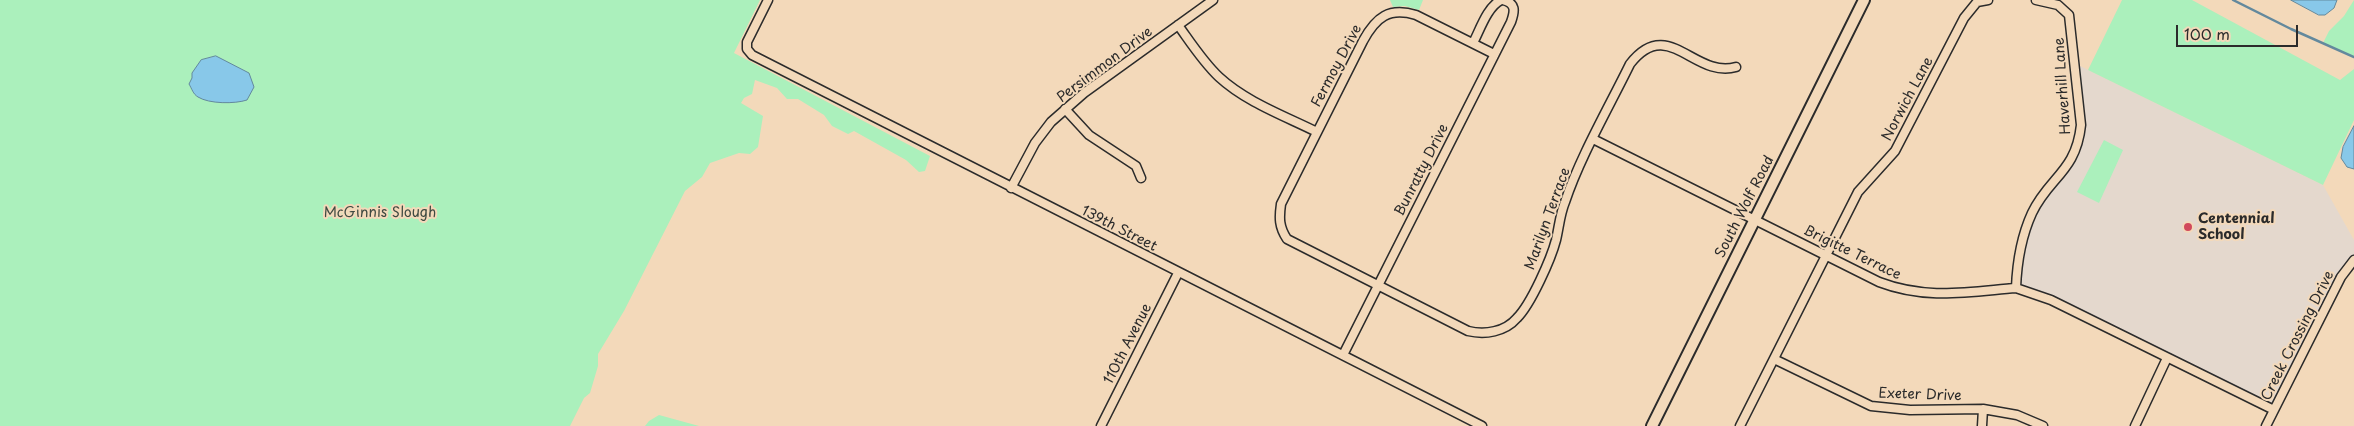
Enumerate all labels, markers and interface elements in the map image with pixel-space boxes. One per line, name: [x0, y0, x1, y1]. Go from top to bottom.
scale bar: [2179, 15, 2302, 47]
street label: Fermoy Drive: [1308, 22, 1366, 110]
text: 100 m: [2184, 22, 2230, 45]
street label: Persimmon Drive: [1054, 24, 1156, 106]
street label: Haverhill Lane: [2051, 37, 2075, 135]
street label: Norwich Lane: [1879, 54, 1937, 144]
street label: Bunratty Drive: [1392, 121, 1452, 219]
street label: South Wolf Road: [1712, 153, 1778, 261]
street label: Marilyn Terrace: [1522, 166, 1574, 272]
street label: 139th Street: [1078, 203, 1160, 255]
park label: McGinnis Slough: [324, 205, 436, 221]
place label: Centennial School: [2198, 211, 2274, 243]
marker: Centennial School: [2182, 221, 2194, 233]
street label: Brigitte Terrace: [1801, 222, 1903, 284]
street label: Creek Crossing Drive: [2258, 268, 2338, 404]
street label: 110th Avenue: [1101, 301, 1155, 387]
street label: Exeter Drive: [1878, 385, 1962, 405]

